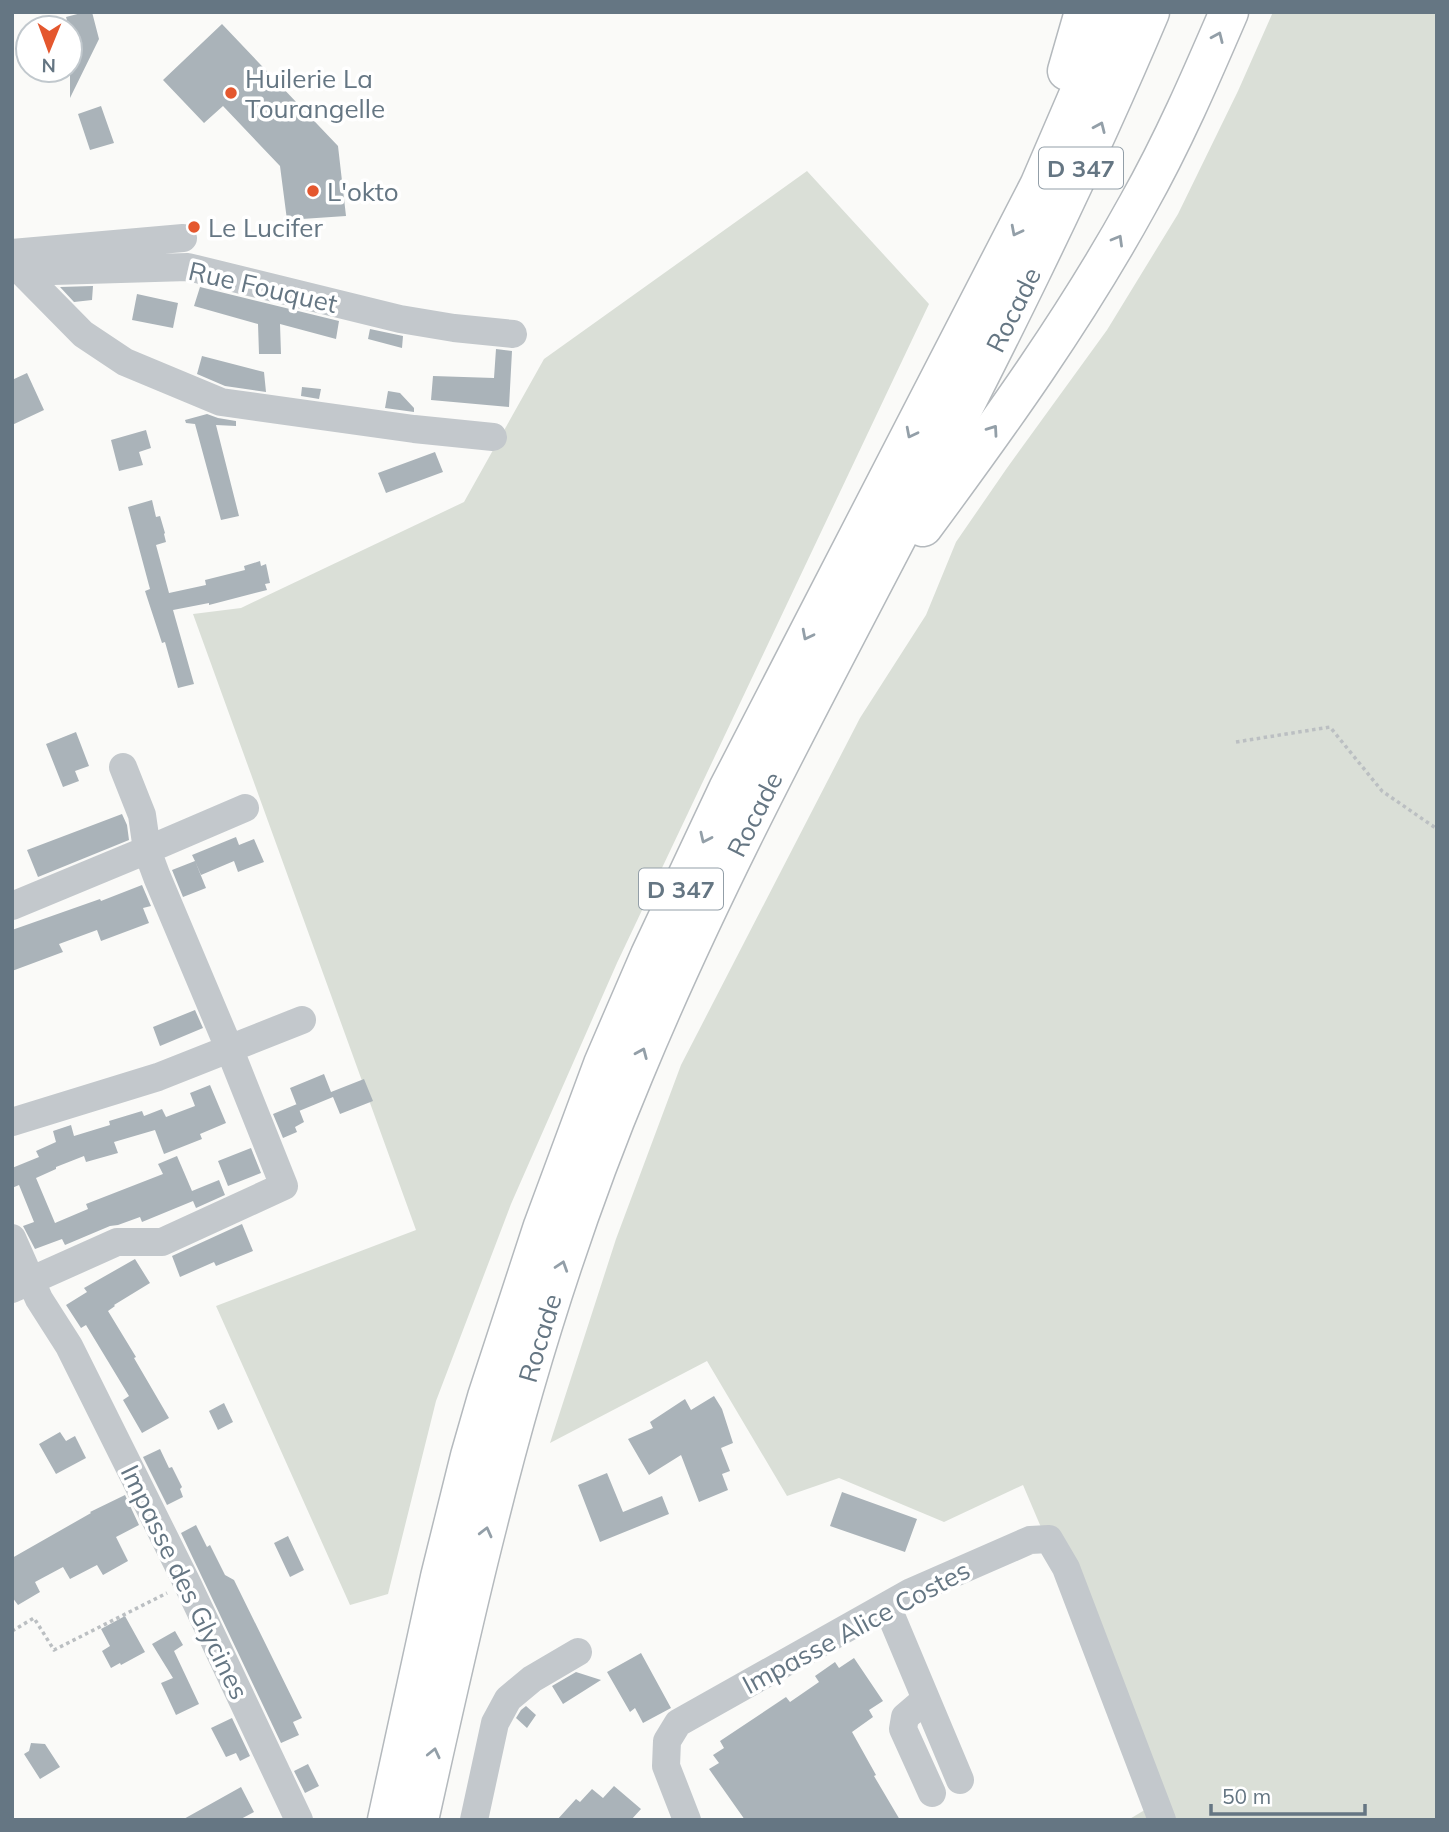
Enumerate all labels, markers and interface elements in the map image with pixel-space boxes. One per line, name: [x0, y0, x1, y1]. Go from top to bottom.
north arrow: [14, 14, 84, 84]
one-way arrow: [1210, 31, 1224, 43]
text: N: [41, 54, 56, 78]
place label: Huilerie La Tourangelle: [245, 62, 385, 125]
marker: Huilerie La Tourangelle: [223, 85, 239, 101]
one-way arrow: [1092, 122, 1106, 134]
road number: D 347: [1039, 148, 1123, 188]
place label: L'okto: [327, 175, 399, 208]
marker: L'okto: [305, 183, 321, 199]
place label: Le Lucifer: [208, 211, 324, 244]
marker: Le Lucifer: [186, 219, 202, 235]
one-way arrow: [1011, 224, 1024, 236]
one-way arrow: [1109, 235, 1122, 248]
street label: Rue Fouquet: [185, 254, 341, 320]
street label: Rocade: [978, 262, 1048, 357]
one-way arrow: [985, 425, 997, 438]
one-way arrow: [906, 426, 920, 438]
one-way arrow: [801, 628, 815, 640]
street label: Rocade: [719, 766, 789, 862]
one-way arrow: [699, 831, 713, 843]
road number: D 347: [639, 868, 723, 909]
one-way arrow: [634, 1048, 648, 1060]
one-way arrow: [554, 1260, 568, 1273]
street label: Rocade: [510, 1290, 568, 1386]
street label: Impasse des Glycines: [114, 1459, 256, 1705]
one-way arrow: [477, 1526, 492, 1538]
street label: Impasse Alice Costes: [737, 1553, 975, 1701]
one-way arrow: [426, 1747, 440, 1759]
scale bar: [1211, 1772, 1365, 1816]
text: 50 m: [1222, 1783, 1271, 1809]

